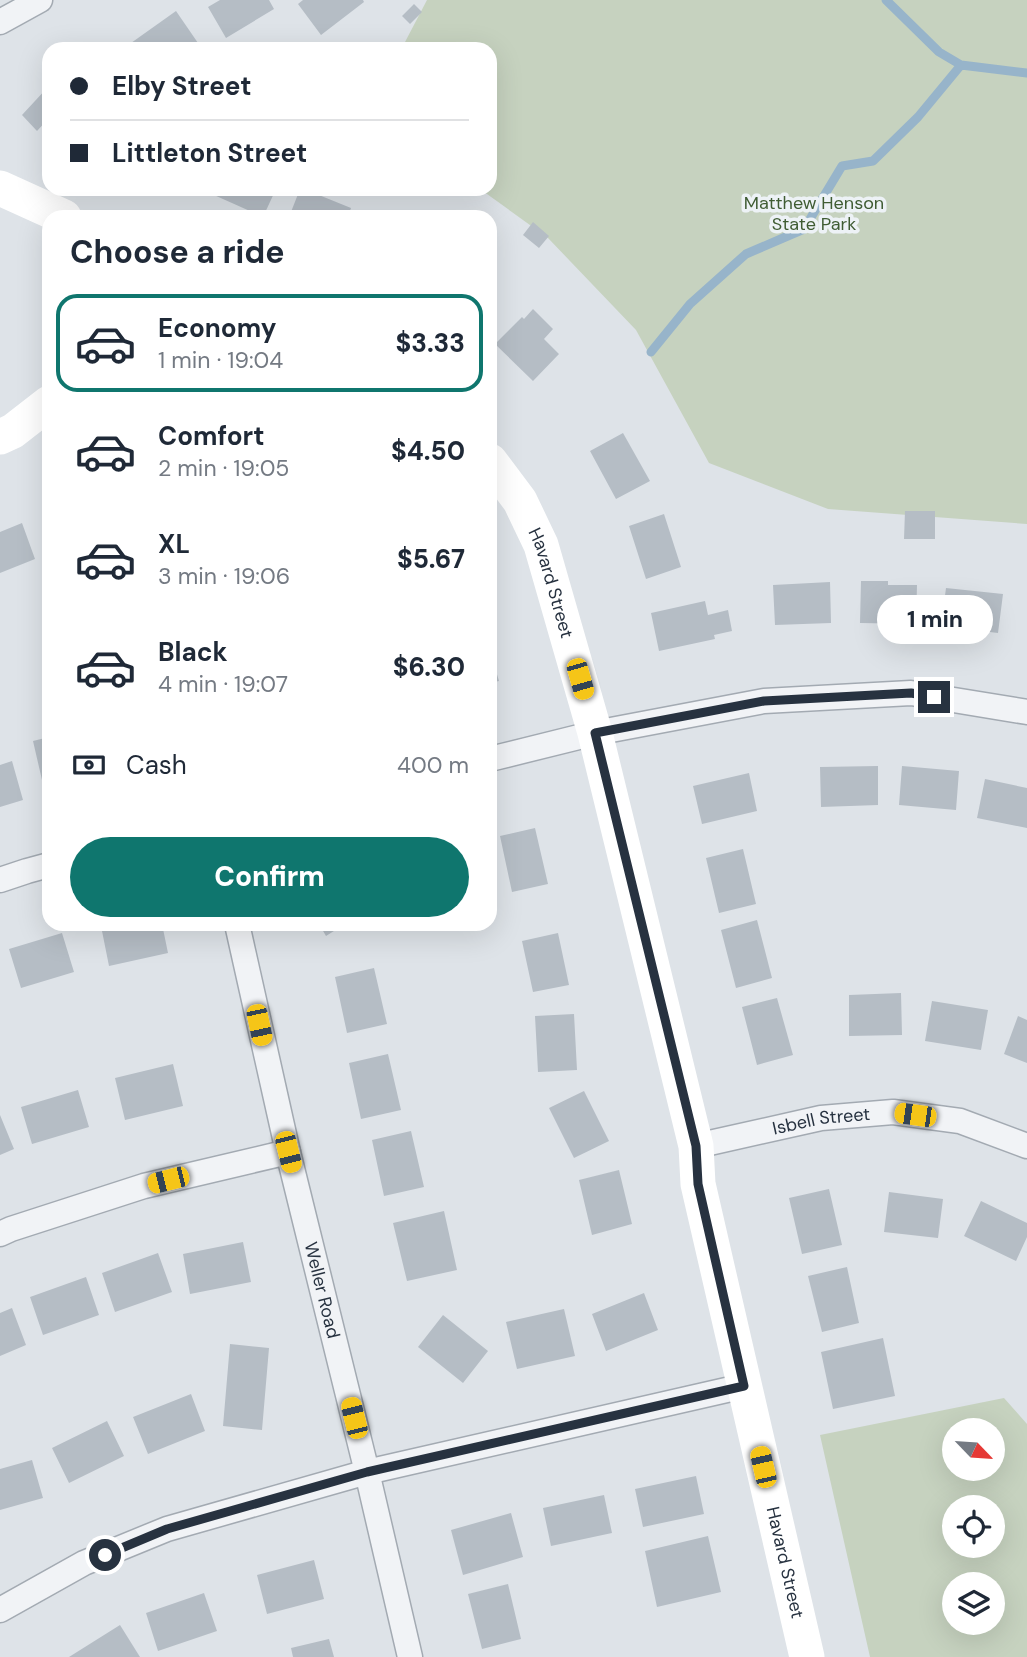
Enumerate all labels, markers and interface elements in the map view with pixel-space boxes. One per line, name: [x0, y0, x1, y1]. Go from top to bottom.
text: Elby Street: [112, 69, 252, 103]
text: Littleton Street: [112, 136, 307, 170]
park label: Matthew Henson State Park: [744, 191, 884, 236]
text: Choose a ride: [70, 231, 285, 273]
text: Economy: [158, 311, 276, 345]
icon: car: [74, 312, 137, 375]
text: $3.33: [395, 326, 465, 360]
text: 1 min · 19:04: [158, 345, 283, 375]
text: Comfort: [158, 419, 264, 453]
icon: car: [74, 420, 137, 483]
text: $4.50: [391, 434, 465, 468]
text: 2 min · 19:05: [158, 453, 289, 483]
street label: Havard Street: [523, 524, 579, 641]
text: XL: [158, 527, 190, 561]
icon: car: [74, 528, 137, 591]
text: $5.67: [397, 542, 465, 576]
text: 3 min · 19:06: [158, 561, 290, 591]
callout: 1 min: [876, 596, 992, 644]
text: 1 min: [907, 604, 963, 634]
text: Black: [158, 635, 228, 669]
icon: car: [74, 636, 137, 699]
text: $6.30: [393, 650, 465, 684]
car: [565, 656, 596, 702]
text: 4 min · 19:07: [158, 669, 288, 699]
route end: [918, 681, 950, 713]
icon: cash: [70, 746, 108, 784]
text: Cash: [126, 748, 187, 782]
text: 400 m: [397, 750, 469, 780]
button: Confirm: [70, 837, 469, 917]
car: [245, 1002, 274, 1048]
street label: Isbell Street: [770, 1102, 871, 1141]
car: [893, 1102, 938, 1128]
car: [273, 1129, 304, 1175]
car: [146, 1165, 191, 1195]
street label: Weller Road: [299, 1240, 346, 1341]
car: [339, 1395, 370, 1441]
north arrow: [942, 1418, 1004, 1480]
map controls: [942, 1418, 1005, 1635]
car: [749, 1444, 778, 1490]
button: locate: [942, 1495, 1005, 1558]
street label: Havard Street: [761, 1504, 810, 1621]
route start: [89, 1539, 121, 1571]
button: layers: [942, 1572, 1005, 1635]

